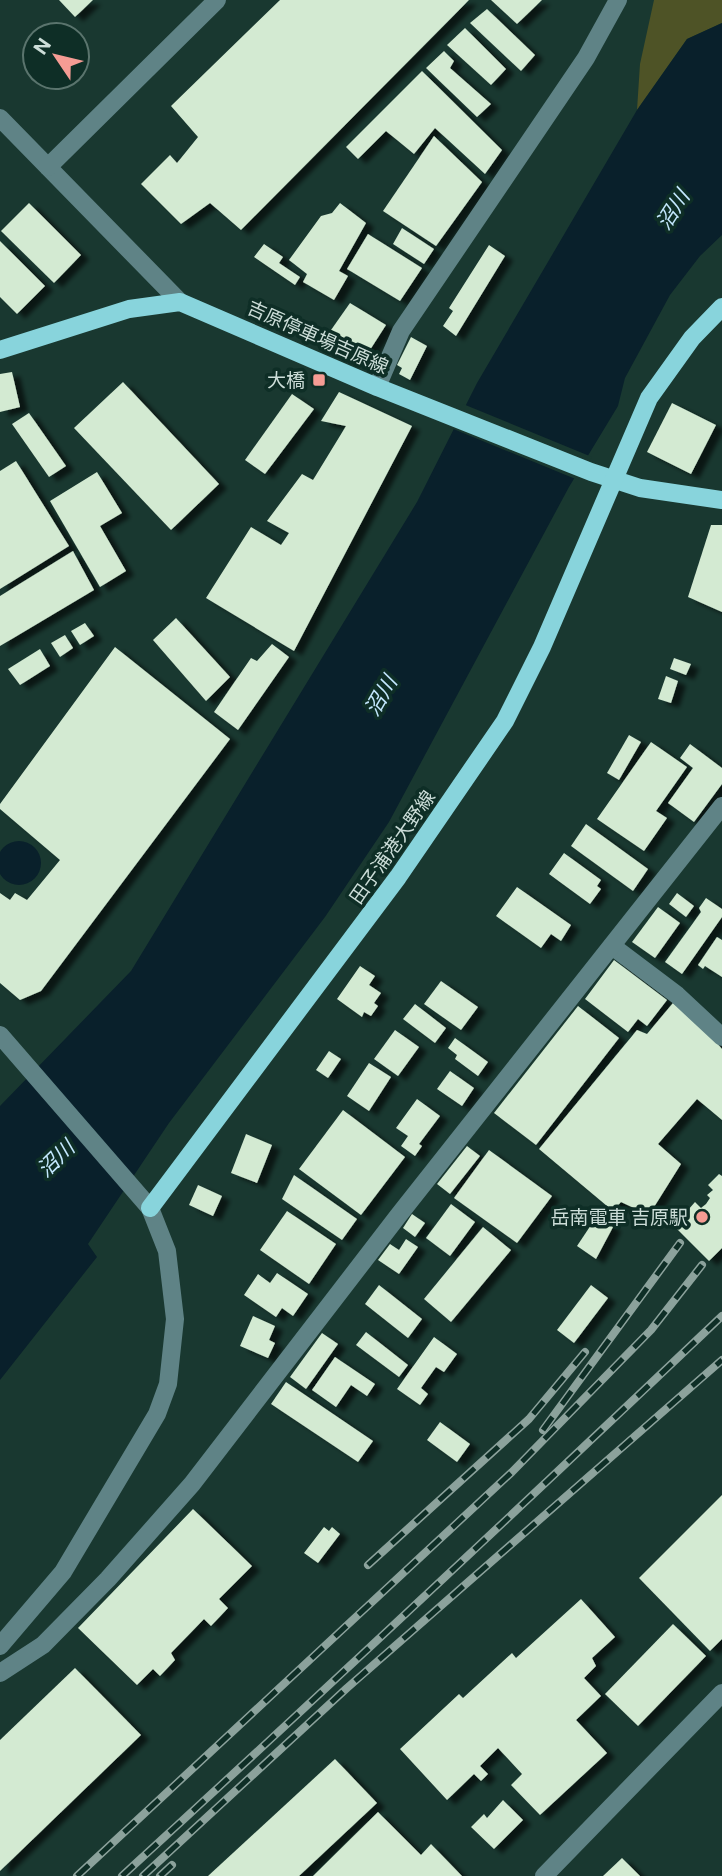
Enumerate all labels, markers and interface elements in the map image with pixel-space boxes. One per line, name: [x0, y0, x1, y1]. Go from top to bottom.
north arrow: [21, 21, 91, 91]
text: N: [29, 34, 55, 59]
water label: 沼川: [651, 184, 696, 234]
street label: 吉原停車場吉原線: [244, 296, 392, 378]
place label: 大橋: [267, 369, 305, 391]
marker: 大橋: [311, 372, 327, 388]
water label: 沼川: [359, 670, 403, 720]
street label: 田子浦港大野線: [345, 786, 439, 908]
water label: 沼川: [32, 1134, 81, 1182]
place label: 岳南電車 吉原駅: [550, 1206, 688, 1228]
marker: 岳南電車 吉原駅: [694, 1209, 710, 1225]

